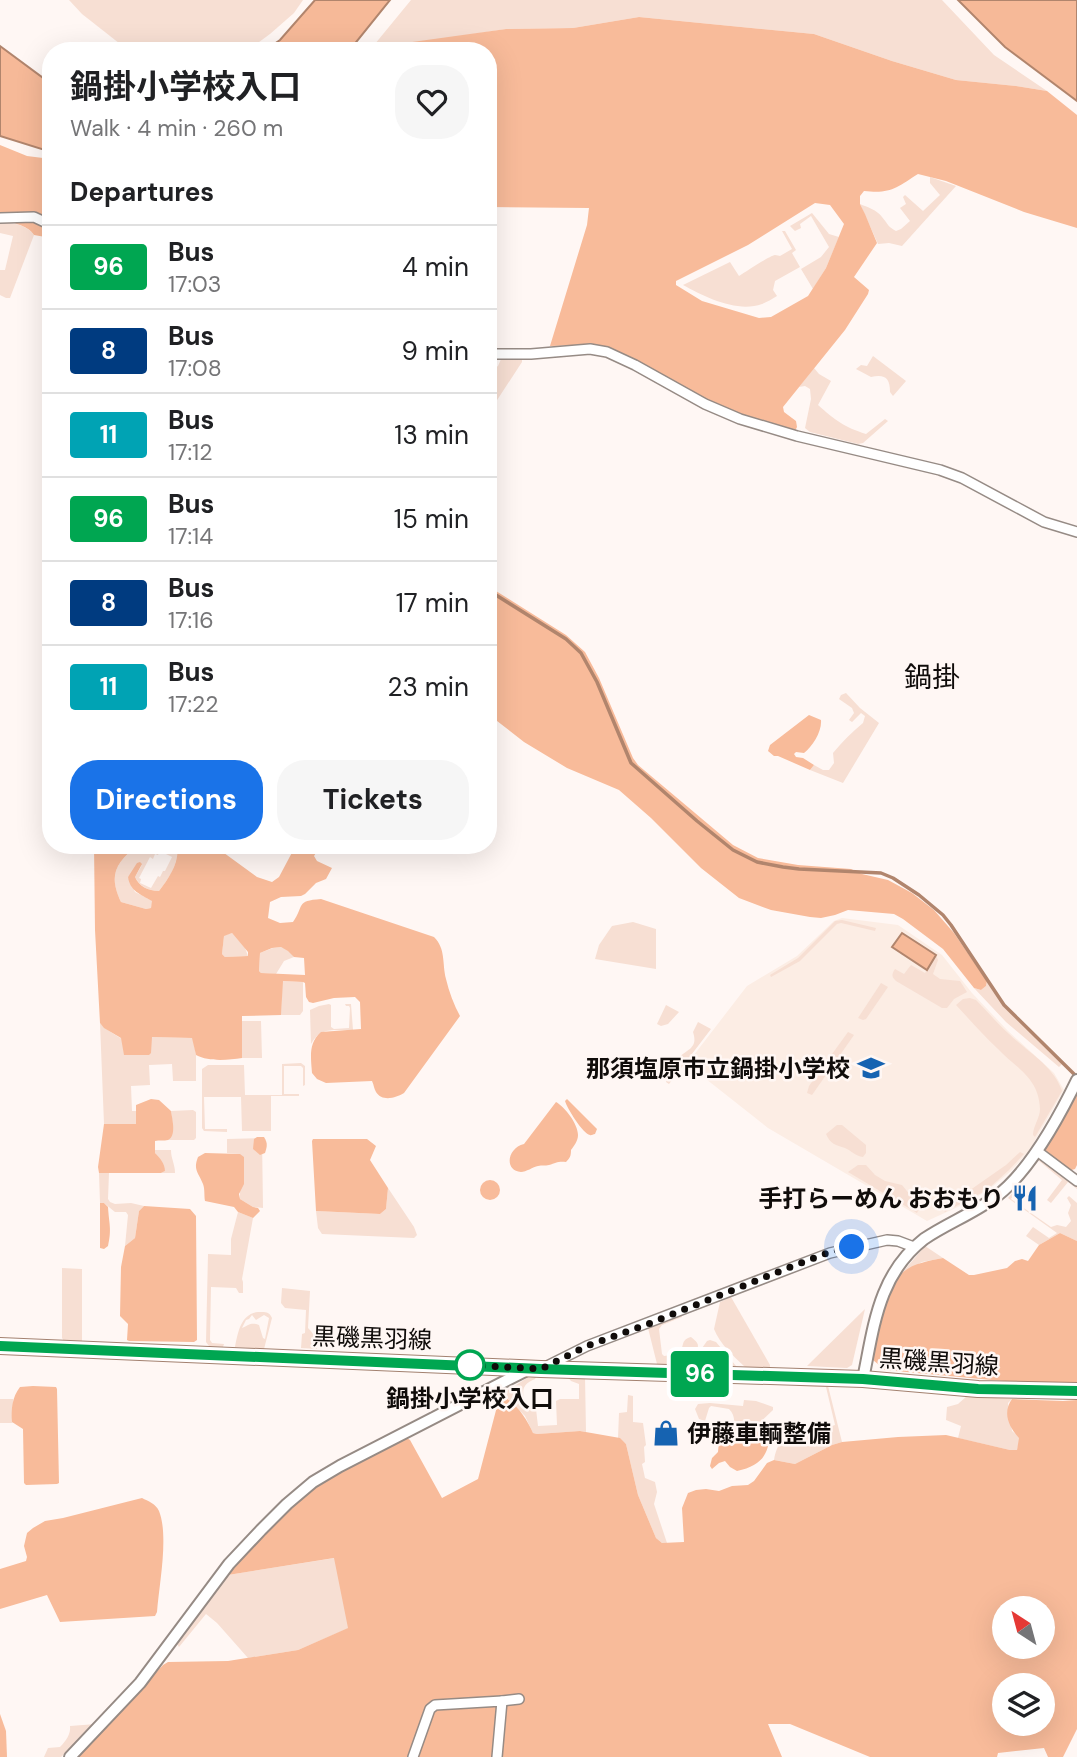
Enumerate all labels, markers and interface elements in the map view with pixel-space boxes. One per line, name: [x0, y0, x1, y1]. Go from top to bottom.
text: 鍋掛小学校入口: [70, 65, 301, 108]
button: heart: [395, 65, 469, 139]
text: Walk · 4 min · 260 m: [70, 113, 283, 143]
text: Departures: [70, 175, 214, 209]
text: Bus: [168, 235, 214, 269]
text: 4 min: [402, 250, 469, 284]
text: 96: [93, 251, 124, 282]
text: 17:03: [168, 269, 221, 299]
text: Bus: [168, 319, 214, 353]
text: 9 min: [401, 334, 469, 368]
text: 8: [101, 335, 116, 366]
text: 17:08: [168, 353, 222, 383]
text: Bus: [168, 403, 214, 437]
text: 13 min: [394, 418, 469, 452]
text: 11: [100, 419, 117, 450]
text: 17:12: [168, 437, 213, 467]
text: Bus: [168, 487, 214, 521]
text: 15 min: [394, 502, 469, 536]
text: 96: [93, 503, 124, 534]
text: 17:14: [168, 521, 213, 551]
text: Bus: [168, 571, 214, 605]
text: 17 min: [396, 586, 469, 620]
text: 8: [101, 587, 116, 618]
text: 17:16: [168, 605, 214, 635]
text: Bus: [168, 655, 214, 689]
district label: 鍋掛: [904, 659, 960, 696]
text: 23 min: [387, 670, 469, 704]
text: 11: [100, 671, 117, 702]
text: 17:22: [168, 689, 219, 719]
button: Directions: [70, 760, 263, 840]
button: Tickets: [277, 760, 469, 840]
place label: 那須塩原市立鍋掛小学校: [586, 1053, 850, 1084]
school or university icon: 那須塩原市立鍋掛小学校: [856, 1053, 886, 1083]
place label: 手打らーめん おおもり: [758, 1183, 1004, 1214]
restaurant icon: 手打らーめん おおもり: [1010, 1183, 1040, 1213]
your location: [834, 1229, 869, 1264]
street label: 黒磯黒羽線: [311, 1320, 433, 1356]
street label: 黒磯黒羽線: [878, 1342, 1000, 1382]
marker: 鍋掛小学校入口: [455, 1350, 485, 1380]
line badge: 96: [668, 1351, 732, 1397]
text: 96: [685, 1358, 715, 1389]
place label: 鍋掛小学校入口: [386, 1383, 554, 1414]
shop icon: 伊藤車輌整備: [651, 1418, 681, 1448]
place label: 伊藤車輌整備: [687, 1418, 831, 1449]
north arrow: [992, 1596, 1055, 1659]
map controls: [992, 1596, 1055, 1736]
button: layers: [992, 1673, 1055, 1736]

